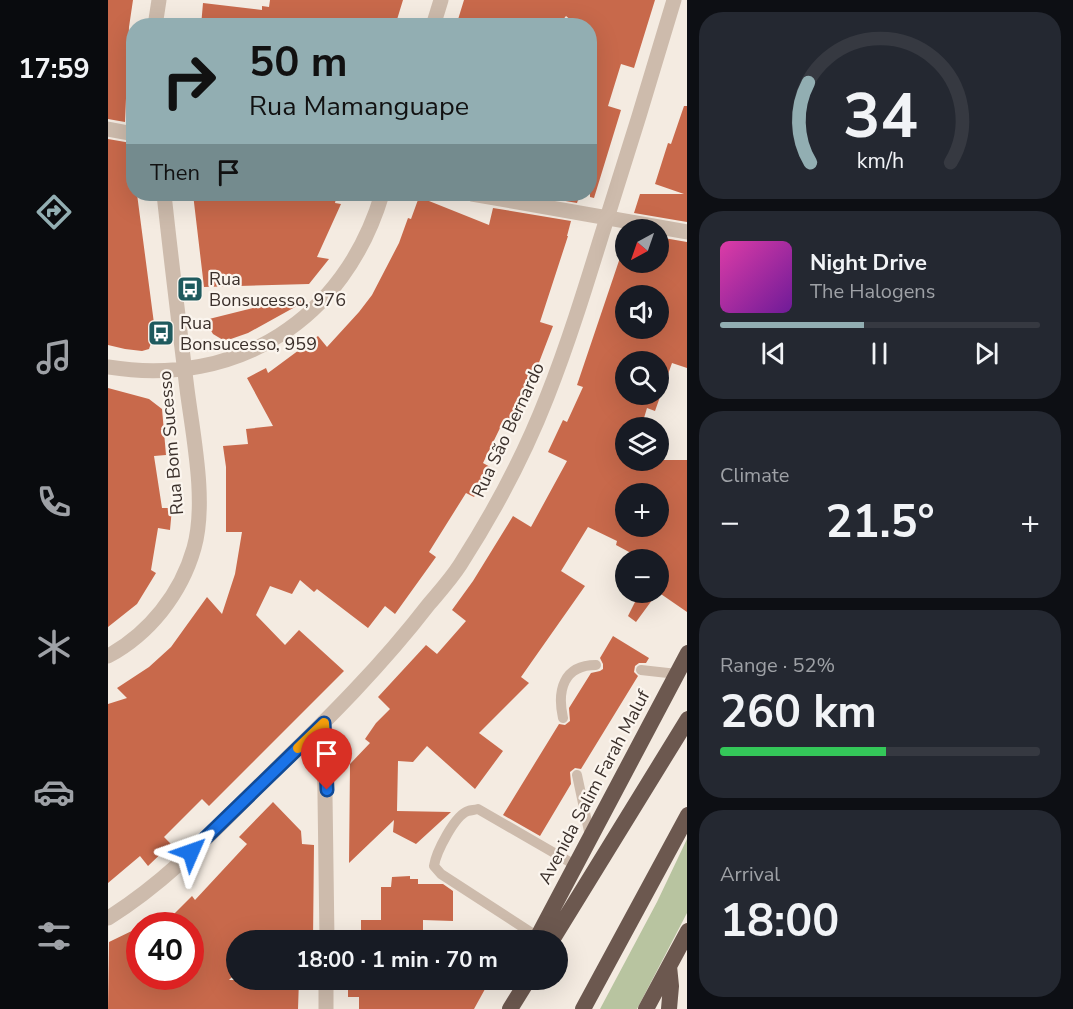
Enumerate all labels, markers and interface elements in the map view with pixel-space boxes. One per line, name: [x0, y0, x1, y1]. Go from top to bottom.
text: 50 m: [249, 34, 348, 91]
icon: right: [150, 42, 228, 120]
text: 17:59: [18, 51, 90, 88]
text: 34: [843, 74, 917, 159]
text: Rua Mamanguape: [249, 88, 469, 125]
text: km/h: [856, 146, 904, 176]
icon: arrive: [212, 156, 245, 189]
text: Then: [150, 158, 200, 188]
icon: directions: [33, 191, 75, 233]
north arrow: [615, 219, 669, 273]
map controls: [615, 219, 669, 603]
text: Night Drive: [810, 248, 927, 278]
place label: Rua Bonsucesso, 976: [209, 267, 346, 312]
bus stop icon: Rua Bonsucesso, 976: [175, 274, 205, 304]
text: The Halogens: [810, 278, 935, 305]
button: sound: [615, 285, 669, 339]
place label: Rua Bonsucesso, 959: [180, 311, 317, 356]
bus stop icon: Rua Bonsucesso, 959: [146, 318, 176, 348]
icon: music: [33, 336, 75, 378]
icon: previous: [757, 337, 790, 370]
icon: pause: [863, 337, 896, 370]
icon: next: [970, 337, 1003, 370]
button: search: [615, 351, 669, 405]
street label: Rua São Bernardo: [466, 359, 550, 501]
street label: Rua Bom Sucesso: [153, 370, 189, 516]
button: layers: [615, 417, 669, 471]
text: Climate: [720, 462, 789, 489]
icon: phone: [33, 481, 75, 523]
button: +: [615, 483, 669, 537]
text: 21.5°: [825, 492, 935, 553]
text: −: [720, 500, 740, 545]
text: +: [1020, 500, 1040, 545]
button: −: [615, 549, 669, 603]
icon: climate: [33, 626, 75, 668]
text: Range · 52%: [720, 652, 835, 679]
text: 260 km: [720, 682, 877, 743]
street label: Avenida Salim Farah Maluf: [533, 685, 656, 888]
pin: [301, 728, 352, 790]
icon: arrive: [310, 737, 343, 770]
icon: car: [33, 771, 75, 813]
position arrow: [159, 820, 223, 884]
text: Arrival: [720, 861, 780, 888]
text: 18:00: [720, 891, 839, 952]
speed limit sign: 40: [126, 912, 204, 990]
icon: filters: [33, 915, 75, 957]
text: 18:00 · 1 min · 70 m: [296, 945, 498, 975]

